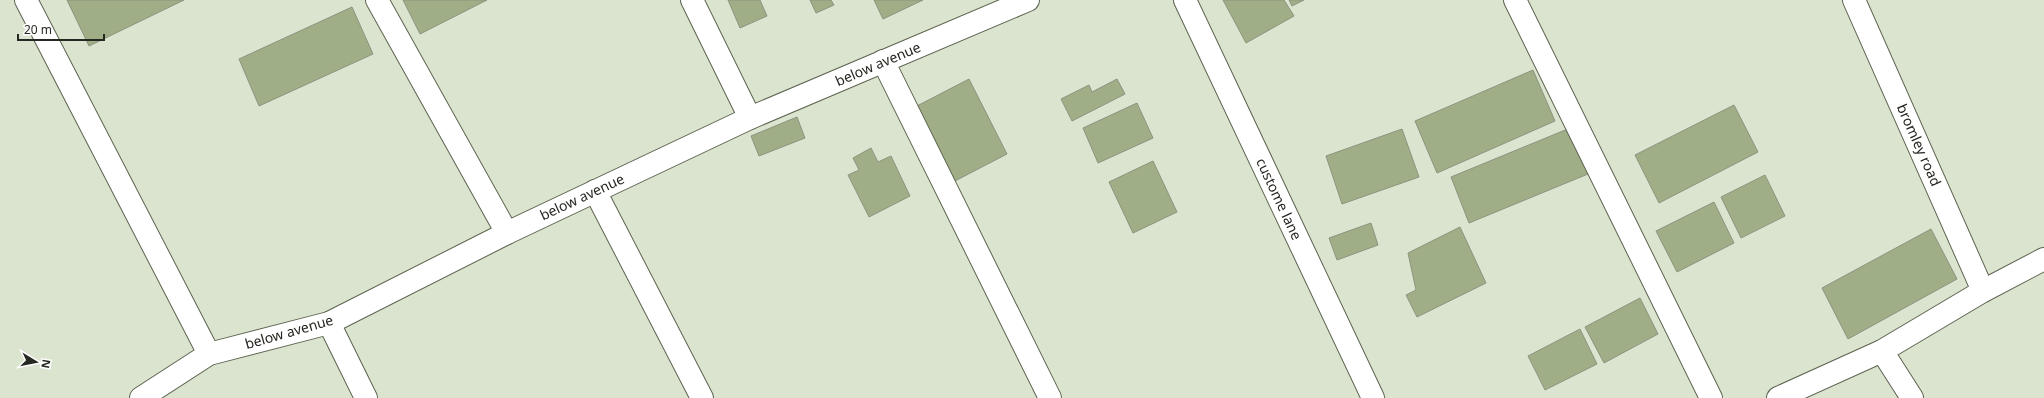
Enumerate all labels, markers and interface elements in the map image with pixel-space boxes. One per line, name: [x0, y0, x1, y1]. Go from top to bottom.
scale bar: [18, 16, 104, 42]
text: 20 m: [24, 21, 52, 38]
street label: below avenue: [832, 37, 924, 90]
street label: bromley road: [1893, 101, 1946, 189]
street label: custome lane: [1252, 155, 1307, 243]
street label: below avenue: [537, 169, 627, 224]
street label: below avenue: [242, 310, 335, 353]
north arrow: [16, 342, 56, 382]
text: N: [38, 358, 55, 370]

